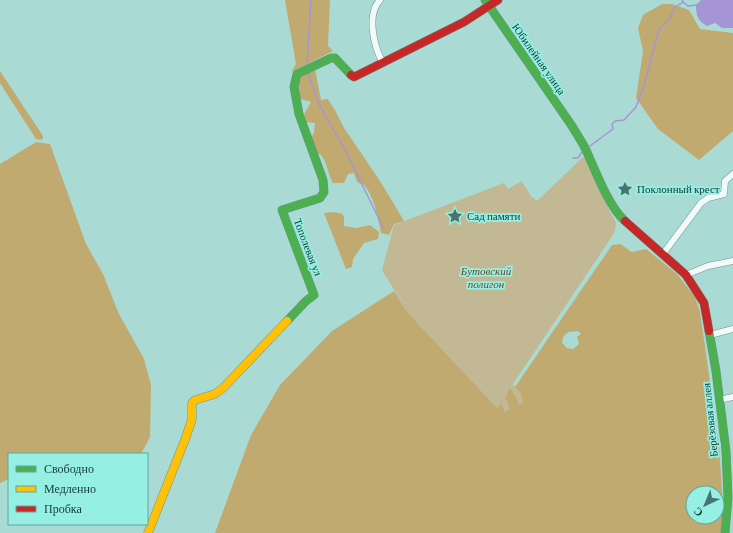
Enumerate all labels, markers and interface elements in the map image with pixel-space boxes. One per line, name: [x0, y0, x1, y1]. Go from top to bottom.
street label: Юбилейная улица: [510, 21, 568, 97]
place icon: Поклонный крест: [616, 180, 634, 198]
place label: Поклонный крест: [637, 183, 720, 195]
place icon: Сад памяти: [446, 207, 464, 225]
place label: Сад памяти: [467, 210, 520, 222]
street label: Тополевая ул: [292, 217, 325, 278]
park label: Бутовский полигон: [460, 265, 512, 290]
street label: Берёзовая аллея: [700, 382, 720, 458]
legend: [8, 453, 148, 525]
text: Свободно: [44, 462, 94, 476]
text: Медленно: [44, 482, 96, 496]
north arrow: [685, 485, 725, 525]
text: Пробка: [44, 502, 82, 516]
text: С: [691, 505, 705, 519]

